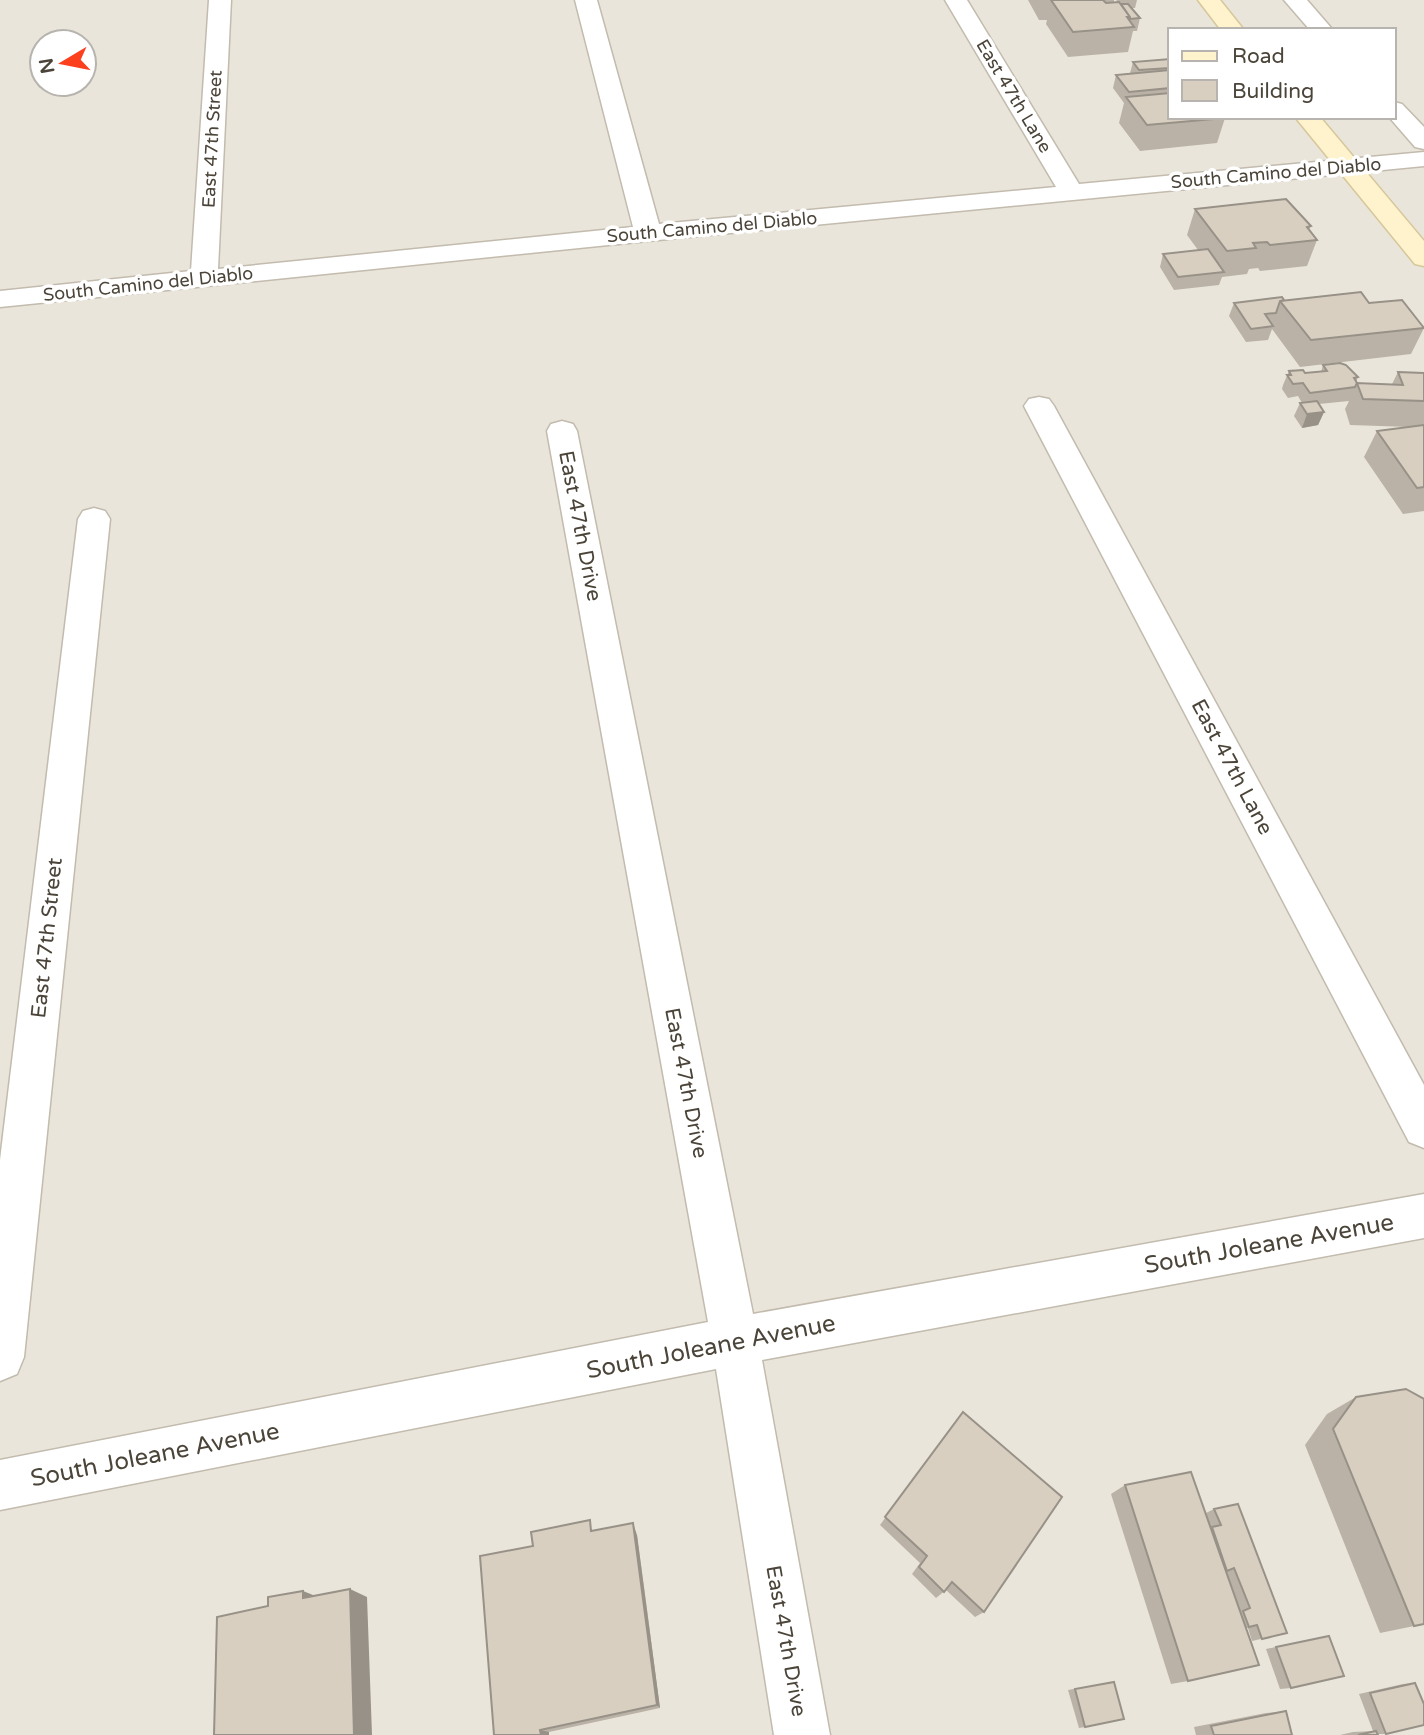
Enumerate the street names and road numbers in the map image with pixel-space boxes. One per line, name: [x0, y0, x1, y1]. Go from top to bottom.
street label: East 47th Lane: [972, 35, 1056, 157]
street label: East 47th Street: [197, 69, 227, 209]
street label: South Camino del Diablo: [1170, 153, 1382, 193]
street label: South Camino del Diablo: [606, 207, 818, 247]
street label: South Camino del Diablo: [42, 262, 254, 306]
street label: East 47th Drive: [553, 449, 607, 604]
street label: East 47th Lane: [1186, 695, 1278, 839]
street label: East 47th Street: [26, 857, 68, 1019]
street label: East 47th Drive: [659, 1006, 713, 1161]
street label: South Joleane Avenue: [1142, 1208, 1396, 1280]
street label: South Joleane Avenue: [584, 1309, 838, 1385]
street label: South Joleane Avenue: [28, 1417, 282, 1493]
street label: East 47th Drive: [760, 1564, 812, 1719]

